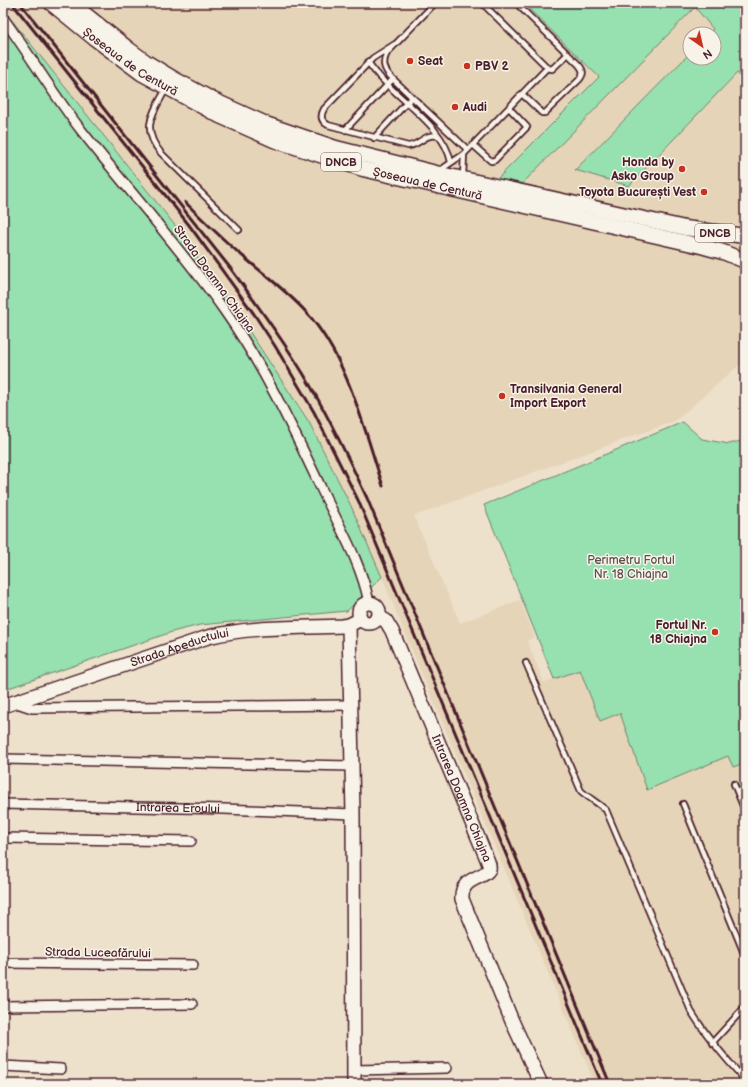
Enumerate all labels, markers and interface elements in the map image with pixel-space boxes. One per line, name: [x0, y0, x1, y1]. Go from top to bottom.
street label: Șoseaua de Centură: [80, 24, 181, 99]
north arrow: [682, 26, 722, 66]
text: N: [700, 46, 714, 62]
place label: Seat: [418, 54, 443, 69]
marker: Seat: [405, 56, 415, 66]
place label: PBV 2: [475, 59, 510, 74]
marker: PBV 2: [462, 61, 472, 71]
place label: Audi: [462, 100, 487, 115]
marker: Audi: [450, 102, 460, 112]
road number: DNCB: [321, 153, 361, 171]
place label: Honda by Asko Group: [610, 155, 674, 184]
street label: Șoseaua de Centură: [372, 164, 484, 203]
marker: Honda by Asko Group: [677, 164, 687, 174]
place label: Toyota București Vest: [579, 185, 696, 200]
marker: Toyota București Vest: [699, 187, 709, 197]
street label: Strada Doamna Chiajna: [170, 222, 258, 336]
road number: DNCB: [695, 224, 735, 242]
place label: Transilvania General Import Export: [510, 382, 622, 411]
marker: Transilvania General Import Export: [497, 391, 507, 401]
park label: Perimetru Fortul Nr. 18 Chiajna: [587, 553, 675, 582]
place label: Fortul Nr. 18 Chiajna: [650, 618, 707, 647]
street label: Strada Apeductului: [128, 625, 230, 670]
marker: Fortul Nr. 18 Chiajna: [710, 627, 720, 637]
street label: Intrarea Doamna Chiajna: [429, 732, 495, 864]
street label: Intrarea Eroului: [136, 800, 220, 816]
street label: Strada Luceafărului: [45, 945, 151, 961]

